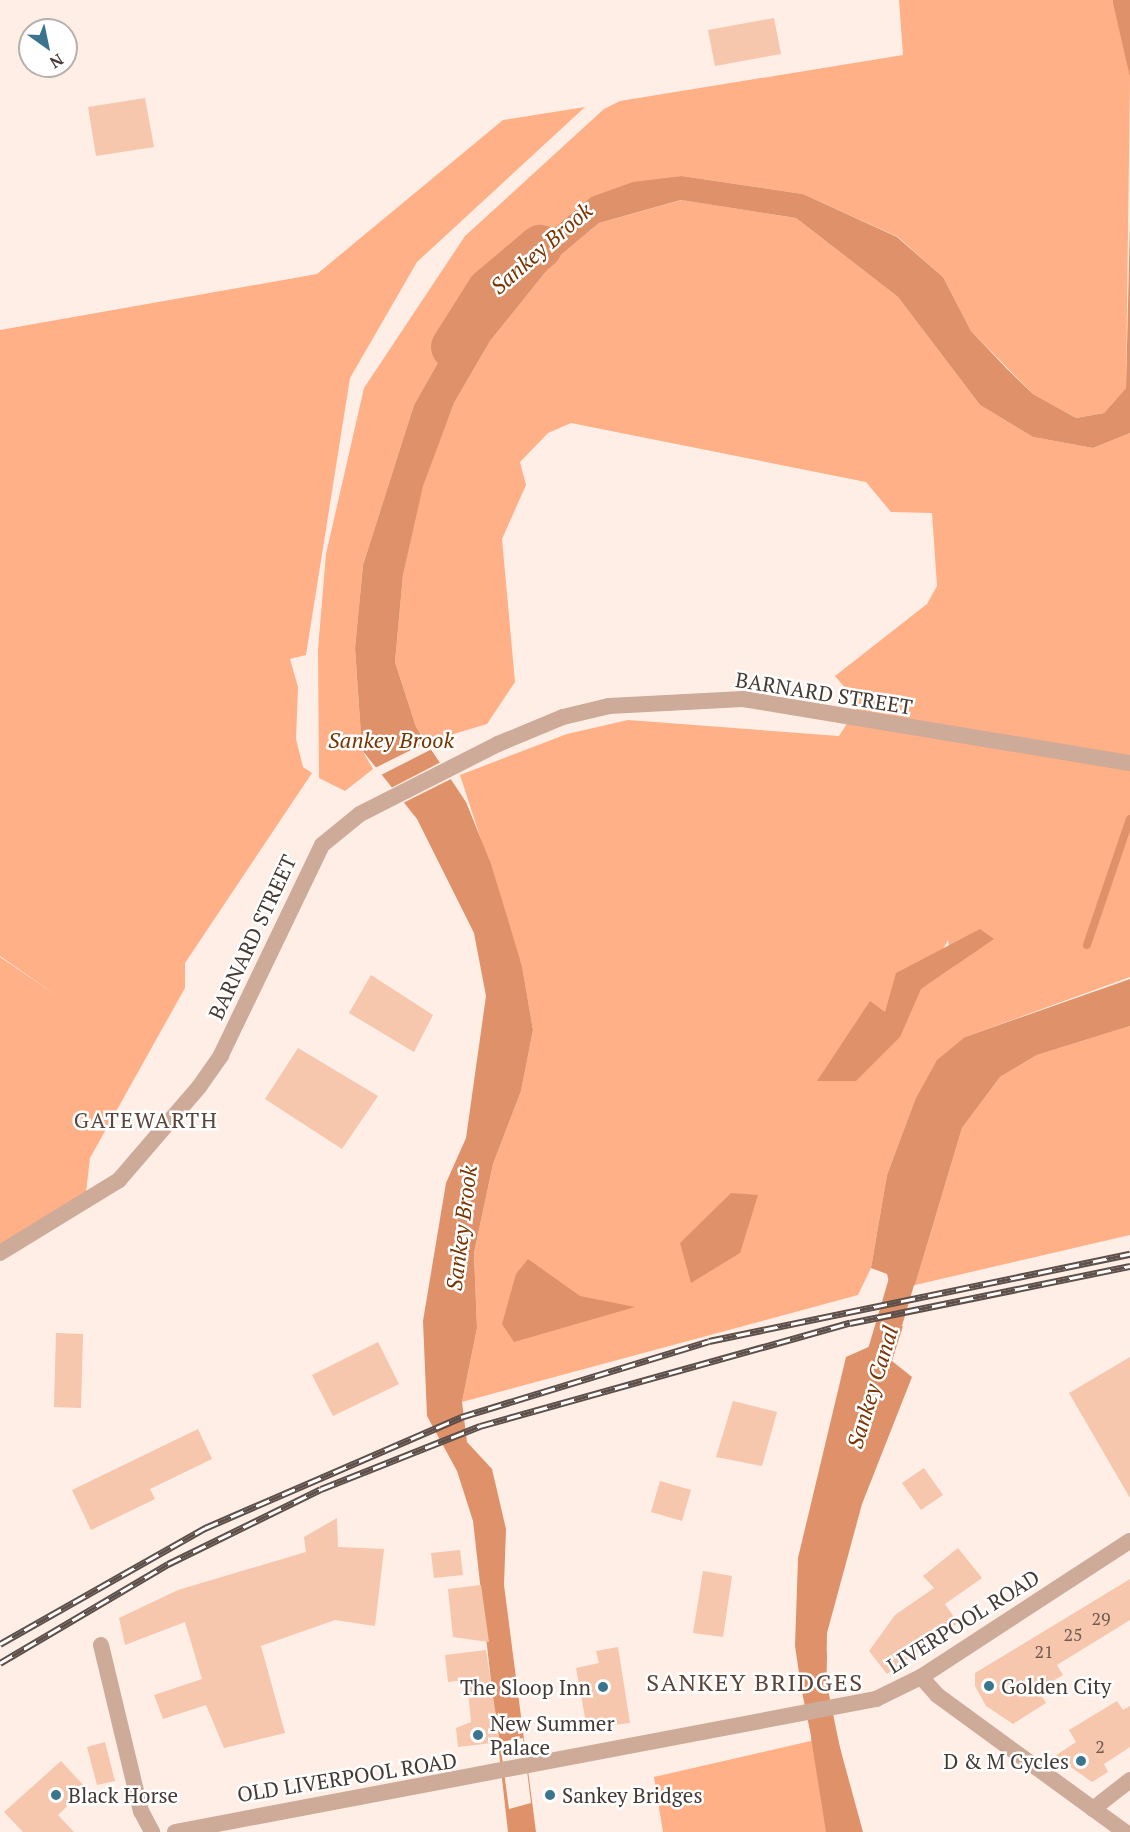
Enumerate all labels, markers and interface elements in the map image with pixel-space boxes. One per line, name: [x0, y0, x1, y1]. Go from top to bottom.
north arrow: [18, 18, 78, 78]
text: N: [46, 49, 68, 74]
water label: Sankey Brook: [485, 197, 597, 299]
street label: BARNARD STREET: [734, 667, 914, 719]
water label: Sankey Brook: [328, 727, 454, 753]
street label: BARNARD STREET: [203, 851, 301, 1023]
district label: GATEWARTH: [74, 1107, 218, 1133]
water label: Sankey Brook: [440, 1164, 482, 1292]
water label: Sankey Canal: [841, 1323, 903, 1451]
street label: LIVERPOOL ROAD: [882, 1564, 1044, 1678]
house number: 29: [1091, 1607, 1111, 1629]
house number: 25: [1063, 1623, 1083, 1645]
house number: 21: [1034, 1640, 1054, 1662]
district label: SANKEY BRIDGES: [646, 1669, 864, 1697]
place label: Golden City: [1001, 1673, 1111, 1699]
place label: The Sloop Inn: [460, 1674, 591, 1700]
marker: Golden City: [982, 1679, 996, 1693]
marker: The Sloop Inn: [596, 1680, 610, 1694]
place label: New Summer Palace: [490, 1710, 614, 1760]
marker: New Summer Palace: [471, 1728, 485, 1742]
house number: 2: [1095, 1735, 1105, 1757]
street label: OLD LIVERPOOL ROAD: [235, 1747, 459, 1807]
place label: D & M Cycles: [943, 1748, 1069, 1774]
marker: D & M Cycles: [1074, 1754, 1088, 1768]
place label: Black Horse: [68, 1782, 178, 1808]
place label: Sankey Bridges: [562, 1782, 702, 1808]
marker: Black Horse: [49, 1788, 63, 1802]
marker: Sankey Bridges: [543, 1788, 557, 1802]

